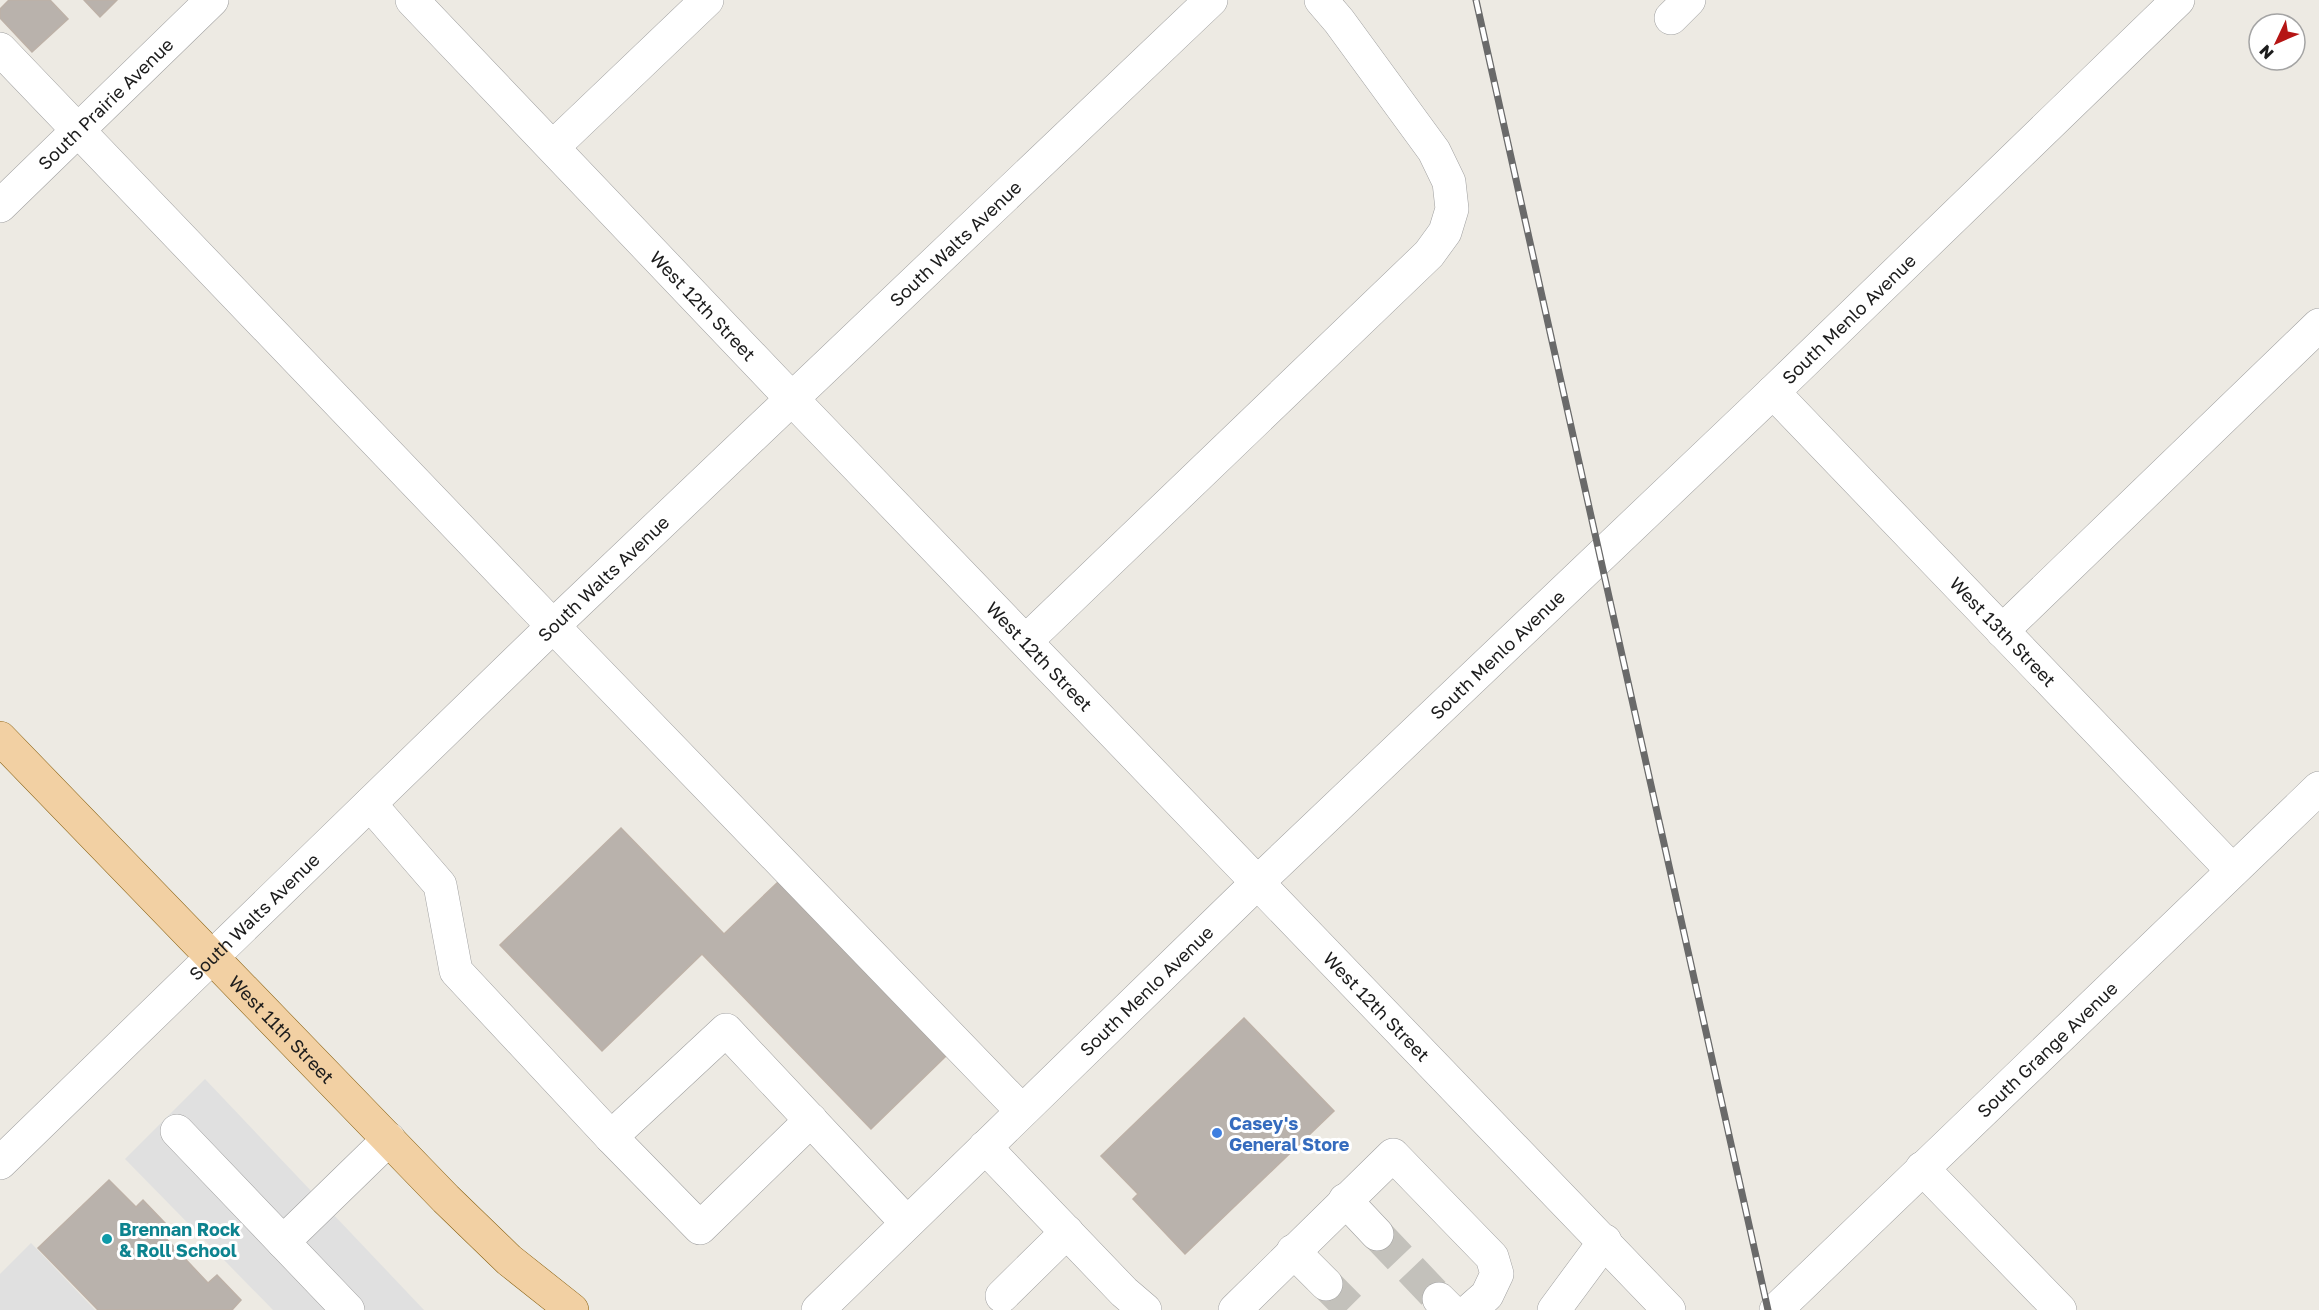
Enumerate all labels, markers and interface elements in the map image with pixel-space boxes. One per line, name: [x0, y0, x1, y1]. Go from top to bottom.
north arrow: [2247, 12, 2307, 72]
street label: South Prairie Avenue: [33, 33, 178, 174]
text: N: [2255, 41, 2278, 64]
street label: South Walts Avenue: [885, 176, 1025, 311]
street label: West 12th Street: [646, 246, 761, 365]
street label: South Menlo Avenue: [1777, 249, 1920, 388]
street label: South Walts Avenue: [533, 511, 673, 646]
street label: West 13th Street: [1945, 572, 2061, 691]
street label: South Menlo Avenue: [1425, 585, 1569, 724]
street label: West 12th Street: [982, 597, 1097, 716]
street label: South Walts Avenue: [184, 848, 324, 985]
street label: South Menlo Avenue: [1075, 921, 1218, 1060]
street label: West 12th Street: [1319, 947, 1434, 1066]
street label: West 11th Street: [224, 970, 339, 1088]
street label: South Grange Avenue: [1972, 977, 2122, 1122]
place label: Casey's General Store: [1229, 1112, 1350, 1155]
marker: Casey's General Store: [1210, 1126, 1224, 1140]
place label: Brennan Rock & Roll School: [119, 1218, 241, 1261]
marker: Brennan Rock & Roll School: [100, 1232, 114, 1246]

